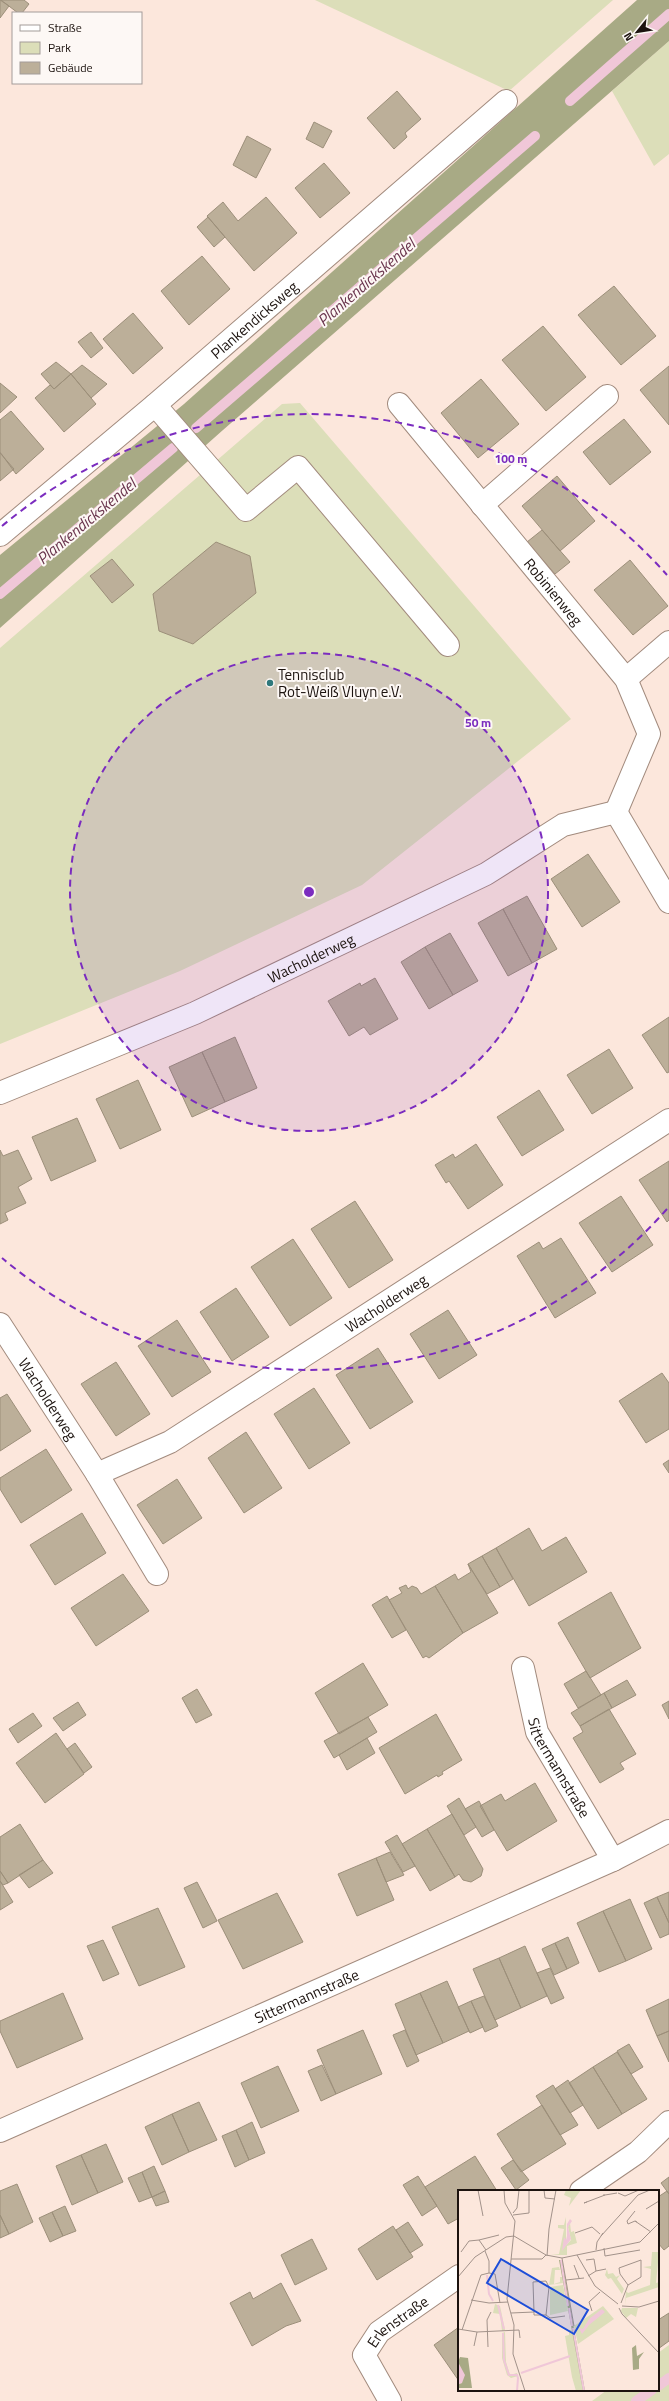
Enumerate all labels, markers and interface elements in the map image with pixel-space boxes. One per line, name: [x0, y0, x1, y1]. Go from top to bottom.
legend: [12, 12, 142, 84]
north arrow: [617, 12, 657, 52]
text: Straße: [48, 18, 82, 37]
text: N: [620, 30, 637, 44]
text: Park: [48, 38, 71, 57]
text: Gebäude: [48, 58, 93, 77]
water label: Plankendickskendel: [312, 231, 422, 331]
street label: Plankendicksweg: [205, 275, 303, 364]
text: 100 m: [495, 449, 527, 468]
water label: Plankendickskendel: [31, 471, 142, 570]
street label: Robinienweg: [519, 553, 589, 630]
place label: Tennisclub Rot-Weiß Vluyn e.V.: [278, 663, 402, 703]
marker: Tennisclub Rot-Weiß Vluyn e.V.: [265, 678, 275, 688]
text: 50 m: [465, 713, 491, 732]
centre of rings: [302, 885, 316, 899]
street label: Wacholderweg: [263, 927, 358, 988]
street label: Wacholderweg: [340, 1268, 432, 1338]
street label: Wacholderweg: [13, 1353, 84, 1445]
street label: Sittermannstraße: [523, 1715, 597, 1822]
street label: Sittermannstraße: [250, 1962, 362, 2029]
inset map: [458, 2190, 659, 2391]
street label: Erlenstraße: [361, 2290, 433, 2352]

